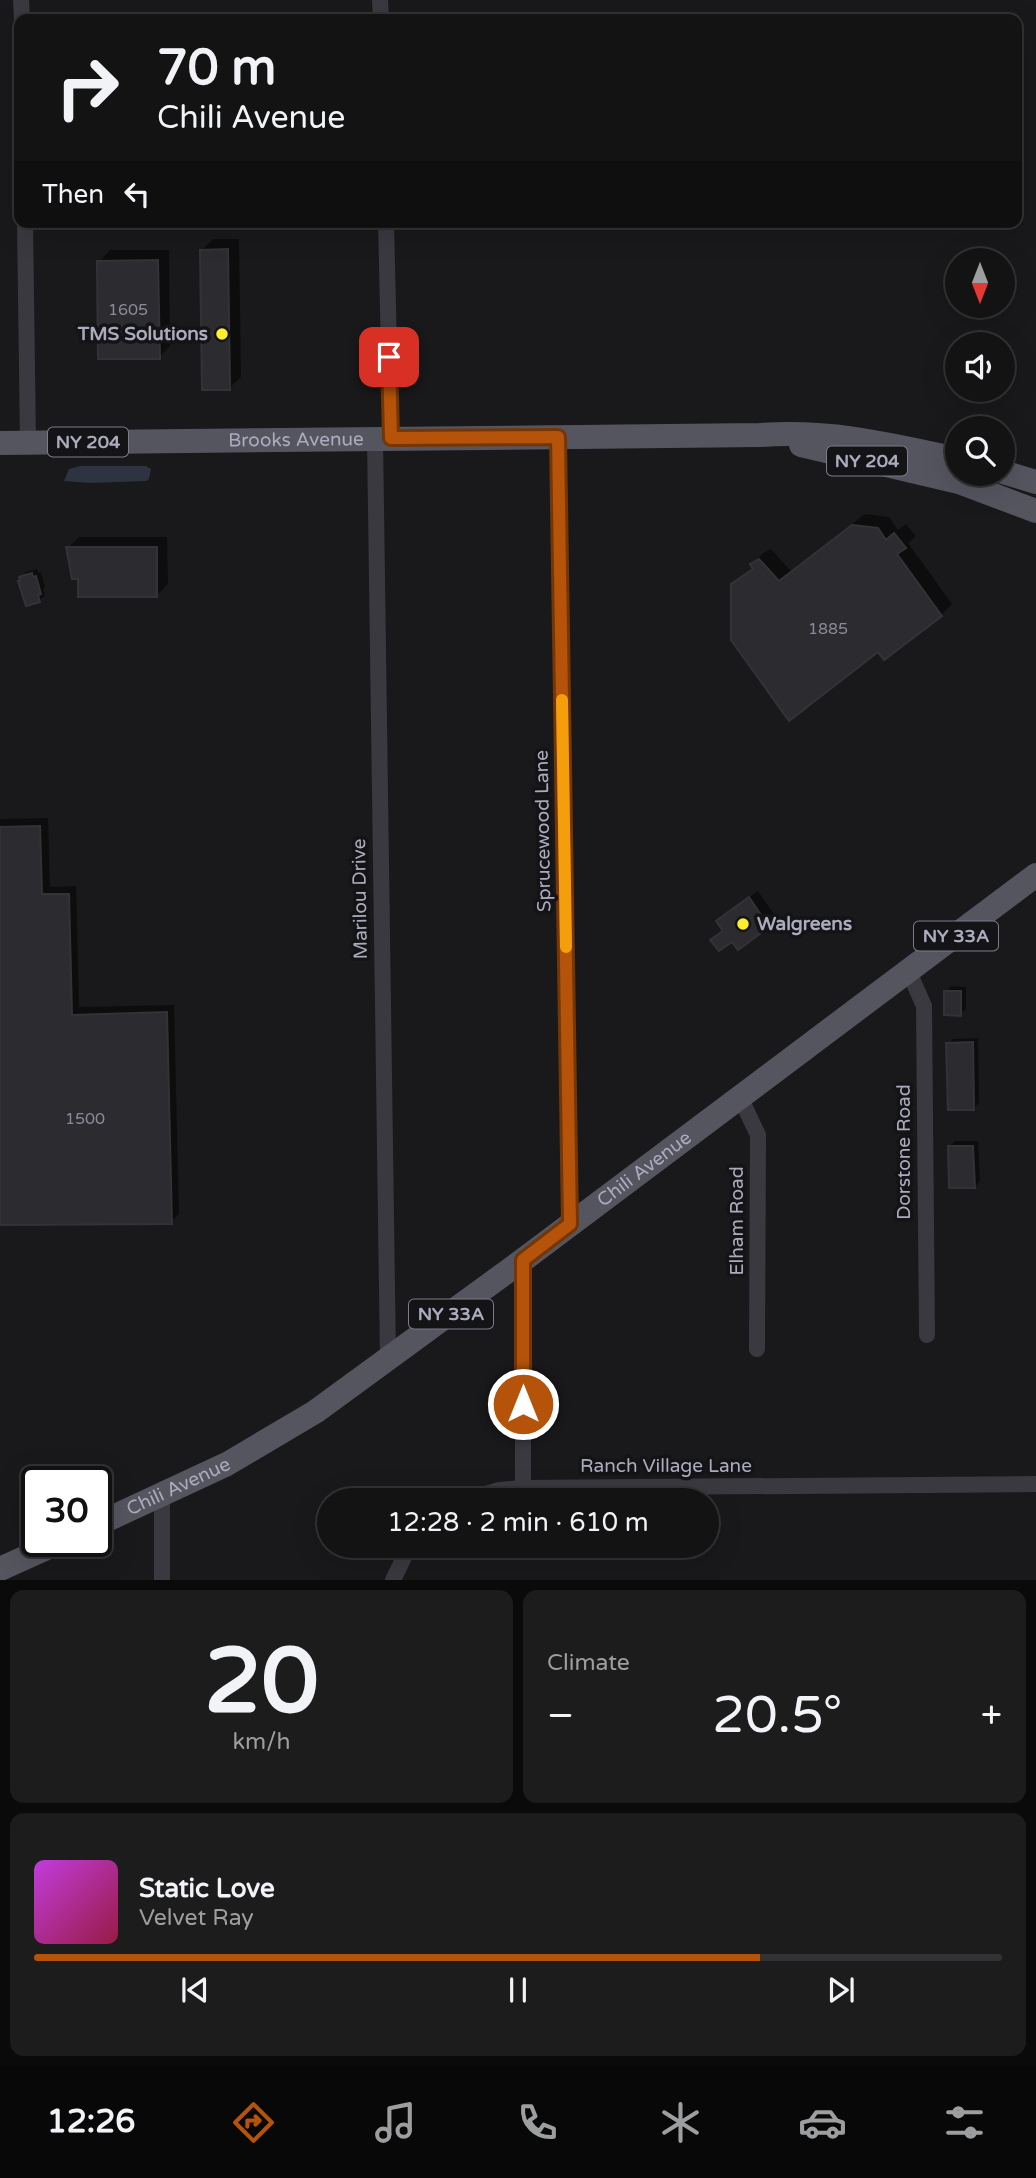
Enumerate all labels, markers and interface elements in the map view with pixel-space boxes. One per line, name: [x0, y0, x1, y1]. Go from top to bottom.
text: 70 m: [157, 39, 276, 98]
icon: right: [42, 42, 133, 133]
text: Chili Avenue: [157, 99, 345, 137]
icon: left: [118, 175, 156, 213]
text: Then: [42, 179, 104, 210]
north arrow: [945, 248, 1015, 318]
map controls: [945, 248, 1015, 486]
house number: 1605: [108, 300, 148, 320]
place label: TMS Solutions: [77, 323, 208, 345]
marker: TMS Solutions: [214, 326, 230, 342]
pin: [359, 327, 419, 387]
button: sound: [945, 332, 1015, 402]
icon: arrive: [370, 338, 408, 376]
button: search: [945, 416, 1015, 486]
road number: NY 204: [48, 428, 128, 457]
street label: Brooks Avenue: [228, 428, 364, 452]
road number: NY 204: [827, 447, 907, 476]
house number: 1885: [808, 619, 848, 639]
street label: Sprucewood Lane: [531, 750, 555, 912]
street label: Marilou Drive: [348, 838, 372, 960]
place label: Walgreens: [757, 913, 852, 936]
marker: Walgreens: [735, 916, 751, 932]
road number: NY 33A: [914, 922, 998, 951]
street label: Dorstone Road: [893, 1084, 915, 1220]
house number: 1500: [65, 1109, 105, 1129]
street label: Chili Avenue: [593, 1127, 696, 1211]
street label: Elham Road: [726, 1166, 748, 1276]
road number: NY 33A: [409, 1300, 493, 1329]
position arrow: [486, 1367, 560, 1441]
street label: Chili Avenue: [123, 1453, 234, 1520]
street label: Ranch Village Lane: [580, 1455, 752, 1477]
speed limit sign: 30: [21, 1466, 112, 1557]
text: 12:28 · 2 min · 610 m: [387, 1507, 649, 1538]
text: 20: [204, 1627, 319, 1737]
text: Climate: [547, 1649, 630, 1677]
text: 20.5°: [712, 1684, 842, 1747]
text: −: [547, 1693, 574, 1739]
text: +: [981, 1693, 1002, 1739]
text: km/h: [233, 1728, 290, 1756]
text: Static Love: [139, 1873, 275, 1904]
text: Velvet Ray: [139, 1904, 254, 1932]
icon: previous: [176, 1971, 214, 2009]
icon: pause: [499, 1971, 537, 2009]
icon: next: [822, 1971, 860, 2009]
icon: directions: [229, 2098, 278, 2147]
icon: music: [371, 2098, 420, 2147]
icon: phone: [513, 2098, 562, 2147]
icon: climate: [656, 2098, 705, 2147]
icon: car: [798, 2098, 847, 2147]
icon: filters: [940, 2098, 989, 2147]
text: 12:26: [47, 2103, 135, 2141]

